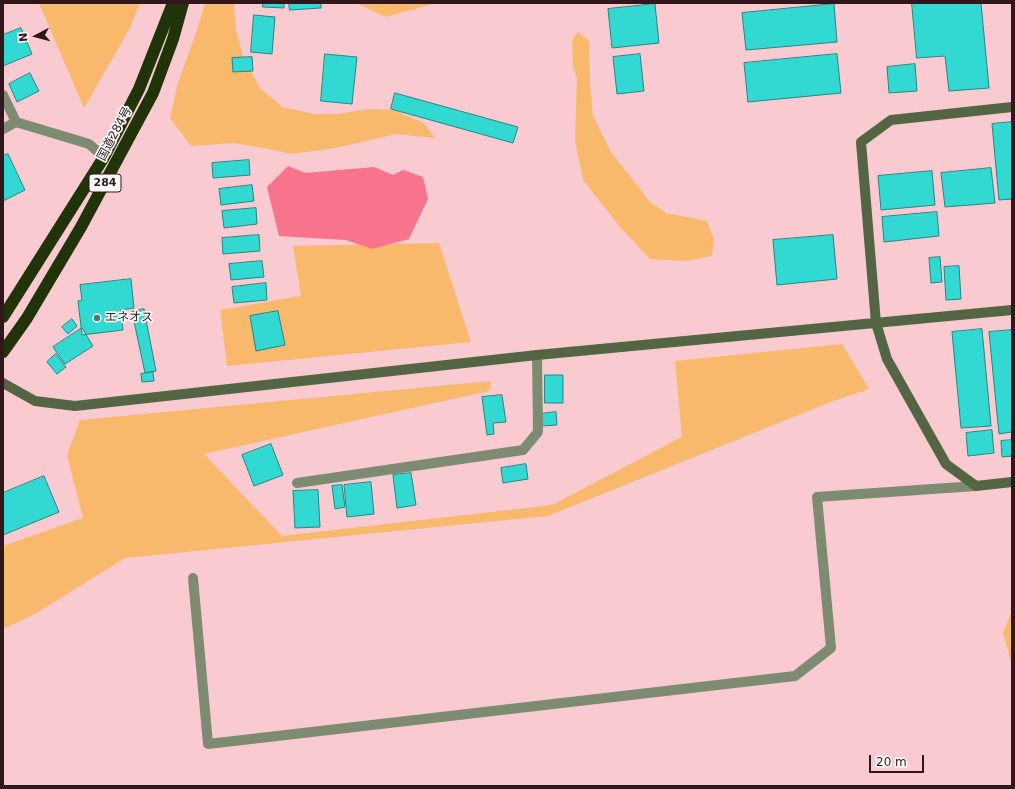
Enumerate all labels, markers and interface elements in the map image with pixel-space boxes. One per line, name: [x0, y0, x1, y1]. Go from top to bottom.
north arrow: [16, 16, 56, 56]
text: N: [17, 32, 31, 43]
street label: 国道284号: [95, 105, 135, 163]
road number: 284: [89, 174, 121, 192]
place label: エネオス: [105, 311, 153, 325]
marker: エネオス: [92, 313, 102, 323]
scale bar: [871, 747, 926, 773]
text: 20 m: [876, 755, 907, 769]

